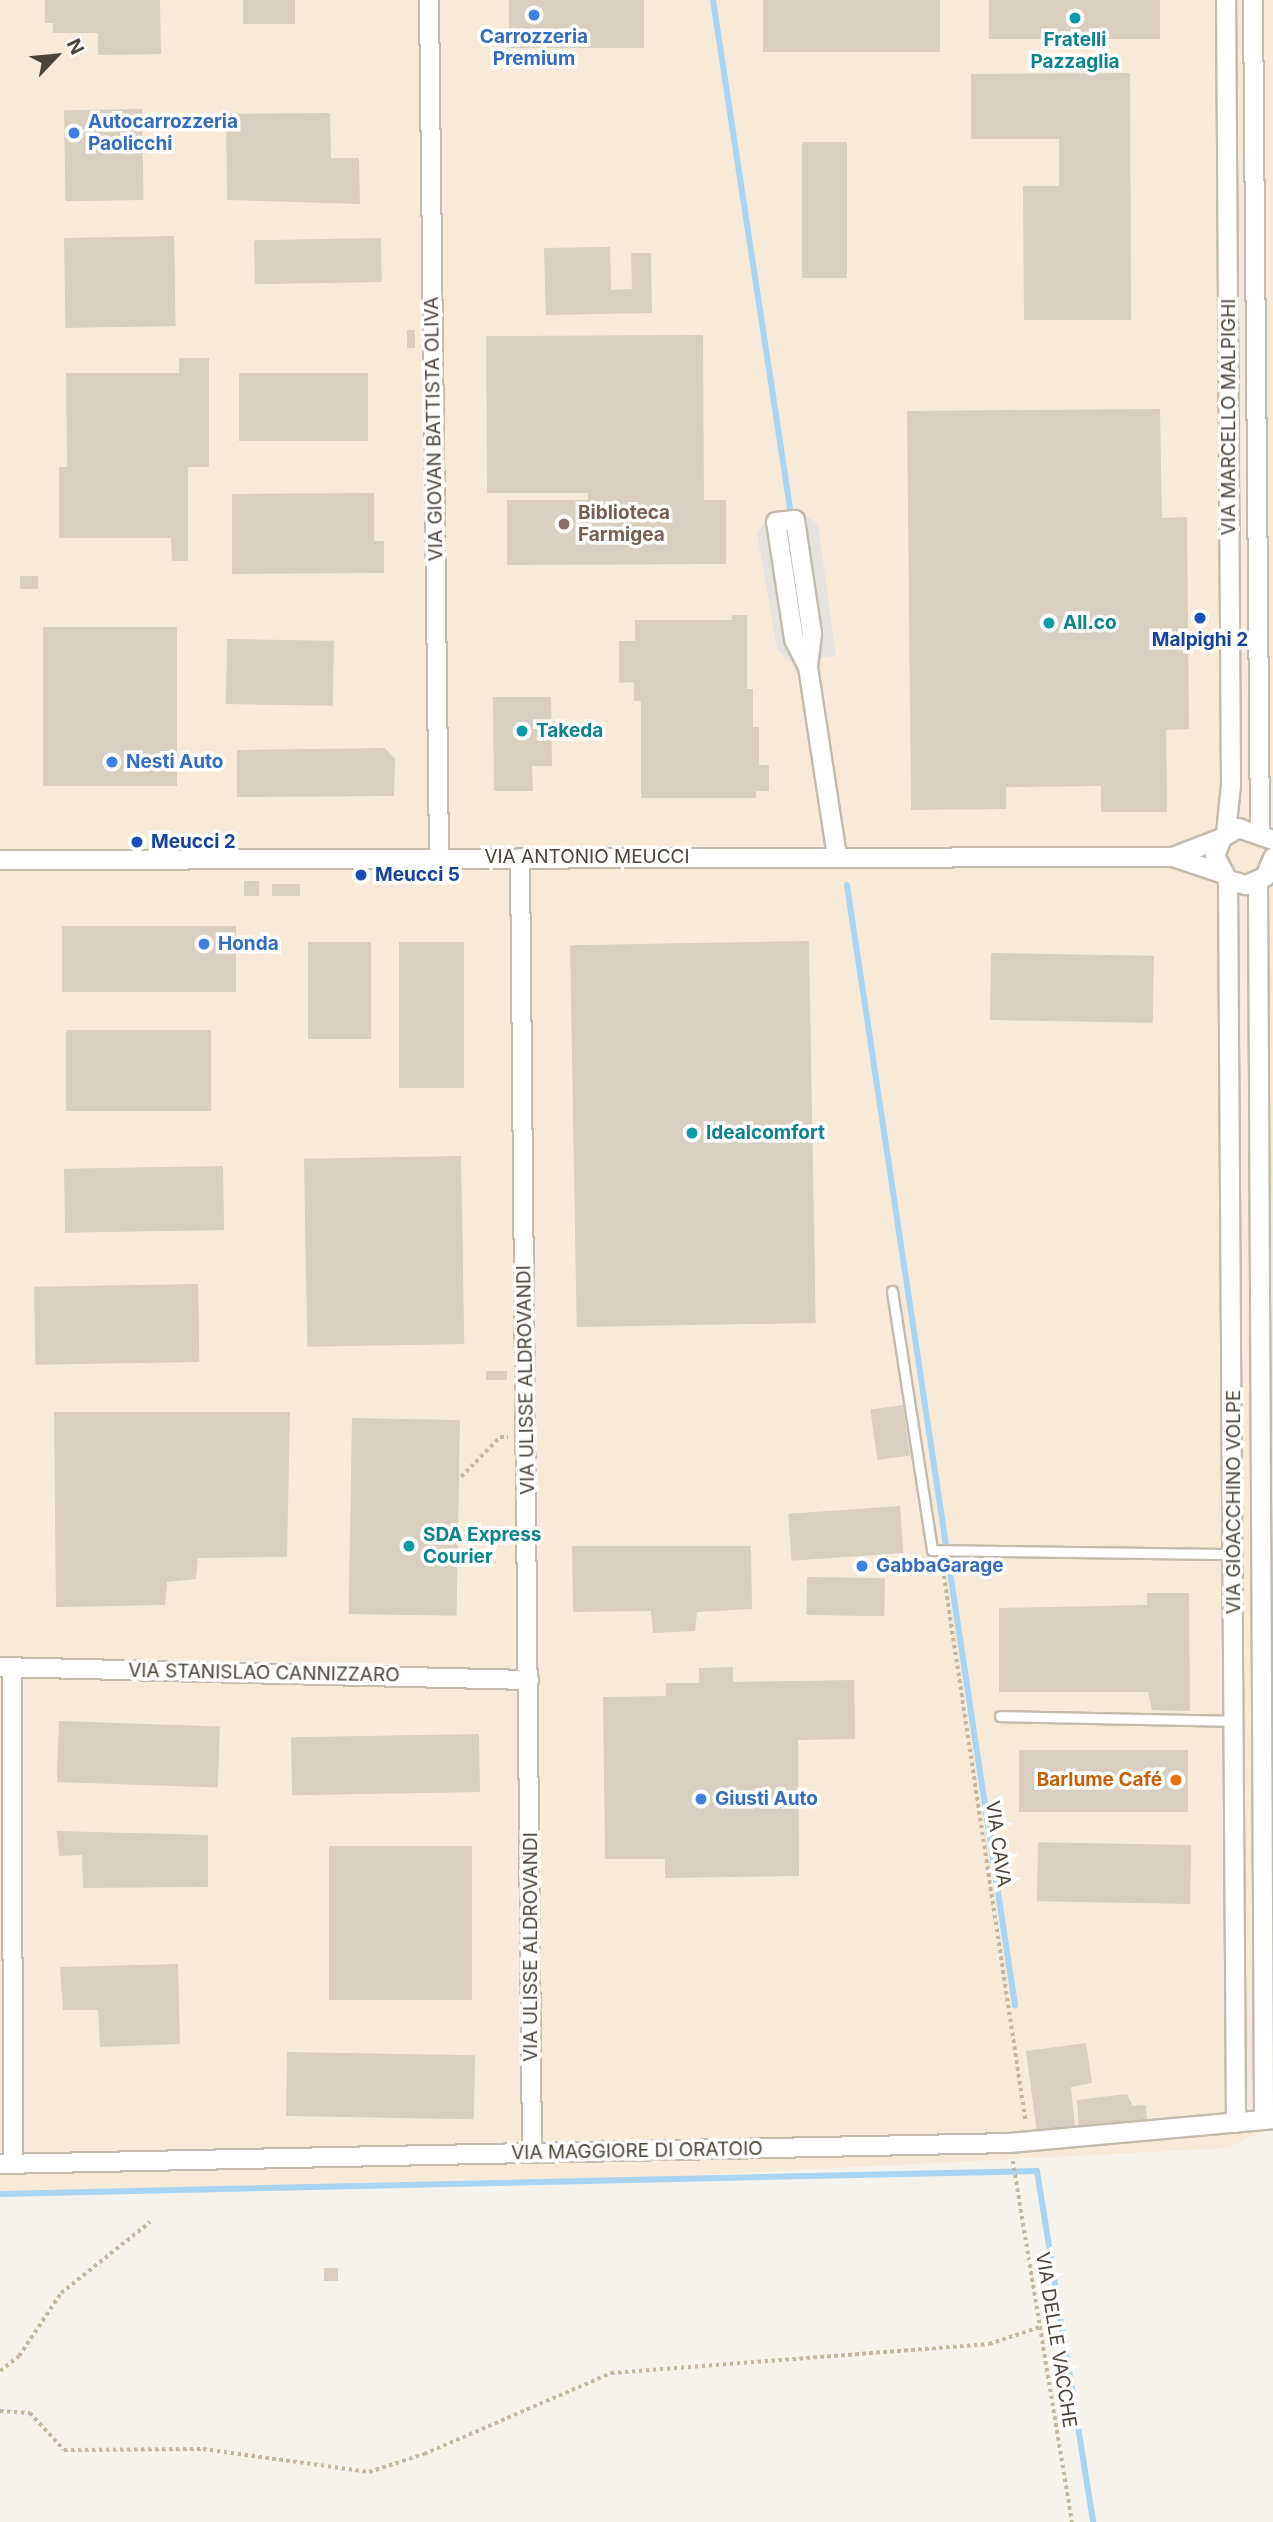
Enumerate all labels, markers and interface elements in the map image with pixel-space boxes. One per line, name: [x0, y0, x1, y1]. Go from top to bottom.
marker: Carrozzeria Premium: [526, 7, 542, 23]
marker: Fratelli Pazzaglia: [1067, 10, 1083, 26]
north arrow: [21, 21, 91, 91]
place label: Carrozzeria Premium: [480, 26, 588, 70]
place label: Fratelli Pazzaglia: [1030, 29, 1120, 73]
text: N: [62, 35, 89, 58]
place label: Autocarrozzeria Paolicchi: [88, 111, 238, 155]
marker: Autocarrozzeria Paolicchi: [66, 125, 82, 141]
street label: VIA GIOVAN BATTISTA OLIVA: [420, 297, 448, 561]
street label: VIA MARCELLO MALPIGHI: [1218, 299, 1240, 535]
place label: Biblioteca Farmigea: [578, 502, 670, 546]
marker: Biblioteca Farmigea: [556, 516, 572, 532]
marker: Malpighi 2: [1192, 610, 1208, 626]
place label: All.co: [1063, 612, 1117, 634]
marker: All.co: [1041, 615, 1057, 631]
place label: Malpighi 2: [1152, 629, 1248, 651]
place label: Takeda: [536, 720, 603, 742]
marker: Takeda: [514, 723, 530, 739]
place label: Nesti Auto: [126, 751, 223, 773]
marker: Nesti Auto: [104, 754, 120, 770]
place label: Meucci 2: [151, 831, 236, 853]
marker: Meucci 2: [129, 834, 145, 850]
street label: VIA ANTONIO MEUCCI: [484, 846, 690, 868]
place label: Meucci 5: [375, 864, 460, 886]
marker: Meucci 5: [353, 867, 369, 883]
place label: Honda: [218, 933, 279, 955]
marker: Honda: [196, 936, 212, 952]
place label: Idealcomfort: [706, 1122, 825, 1144]
marker: Idealcomfort: [684, 1125, 700, 1141]
street label: VIA ULISSE ALDROVANDI: [513, 1265, 539, 1495]
street label: VIA GIOACCHINO VOLPE: [1223, 1390, 1245, 1614]
place label: SDA Express Courier: [423, 1524, 541, 1568]
marker: SDA Express Courier: [401, 1538, 417, 1554]
place label: GabbaGarage: [876, 1555, 1004, 1577]
marker: GabbaGarage: [854, 1558, 870, 1574]
street label: VIA STANISLAO CANNIZZARO: [128, 1659, 400, 1687]
place label: Barlume Café: [1037, 1769, 1162, 1791]
marker: Barlume Café: [1168, 1772, 1184, 1788]
place label: Giusti Auto: [715, 1788, 818, 1810]
marker: Giusti Auto: [693, 1791, 709, 1807]
street label: VIA CAVA: [981, 1799, 1015, 1889]
street label: VIA ULISSE ALDROVANDI: [520, 1832, 542, 2062]
street label: VIA MAGGIORE DI ORATOIO: [511, 2137, 763, 2165]
street label: VIA DELLE VACCHE: [1031, 2251, 1081, 2429]

